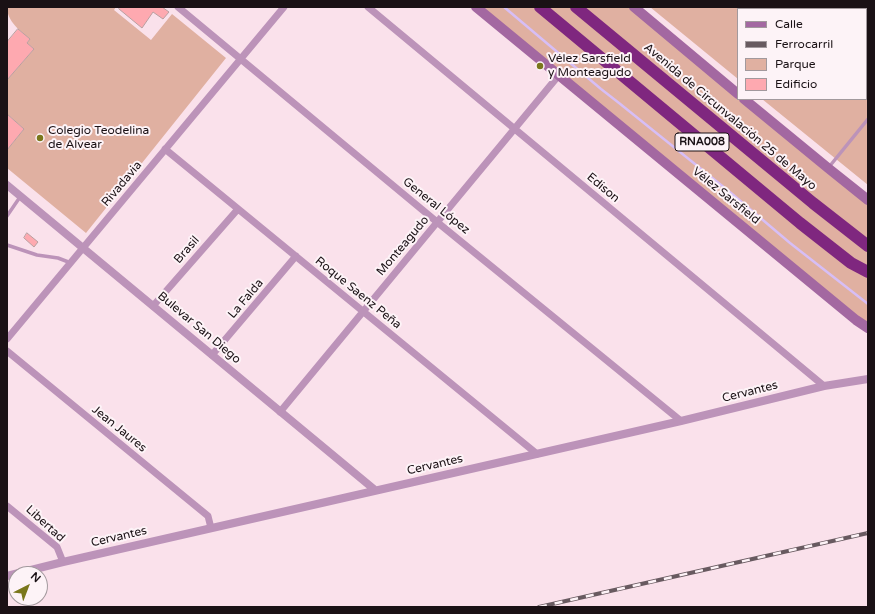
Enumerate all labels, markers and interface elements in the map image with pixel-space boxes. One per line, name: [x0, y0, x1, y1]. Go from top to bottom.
legend: [737, 8, 867, 100]
text: Calle: [775, 17, 803, 31]
text: Ferrocarril: [775, 37, 833, 51]
street label: Avenida de Circunvalación 25 de Mayo: [641, 40, 819, 194]
place label: Vélez Sarsfield y Monteagudo: [548, 52, 631, 80]
text: Parque: [775, 57, 816, 71]
marker: Vélez Sarsfield y Monteagudo: [535, 61, 545, 71]
text: Edificio: [775, 77, 817, 91]
place label: Colegio Teodelina de Alvear: [48, 124, 149, 152]
marker: Colegio Teodelina de Alvear: [35, 133, 45, 143]
road number: RNA008: [675, 133, 729, 151]
street label: Rivadavia: [99, 158, 145, 210]
street label: Vélez Sarsfield: [689, 164, 763, 228]
street label: Edison: [584, 170, 622, 206]
street label: General López: [400, 175, 472, 237]
street label: Monteagudo: [374, 213, 432, 279]
street label: Brasil: [171, 233, 203, 267]
street label: Roque Saenz Peña: [312, 254, 404, 332]
street label: La Falda: [225, 276, 267, 322]
street label: Bulevar San Diego: [154, 289, 244, 367]
street label: Cervantes: [721, 378, 779, 406]
street label: Jean Jaures: [89, 403, 149, 455]
street label: Cervantes: [406, 452, 464, 478]
street label: Libertad: [22, 503, 68, 545]
street label: Cervantes: [90, 524, 148, 550]
north arrow: [8, 566, 48, 606]
text: N: [28, 570, 43, 585]

